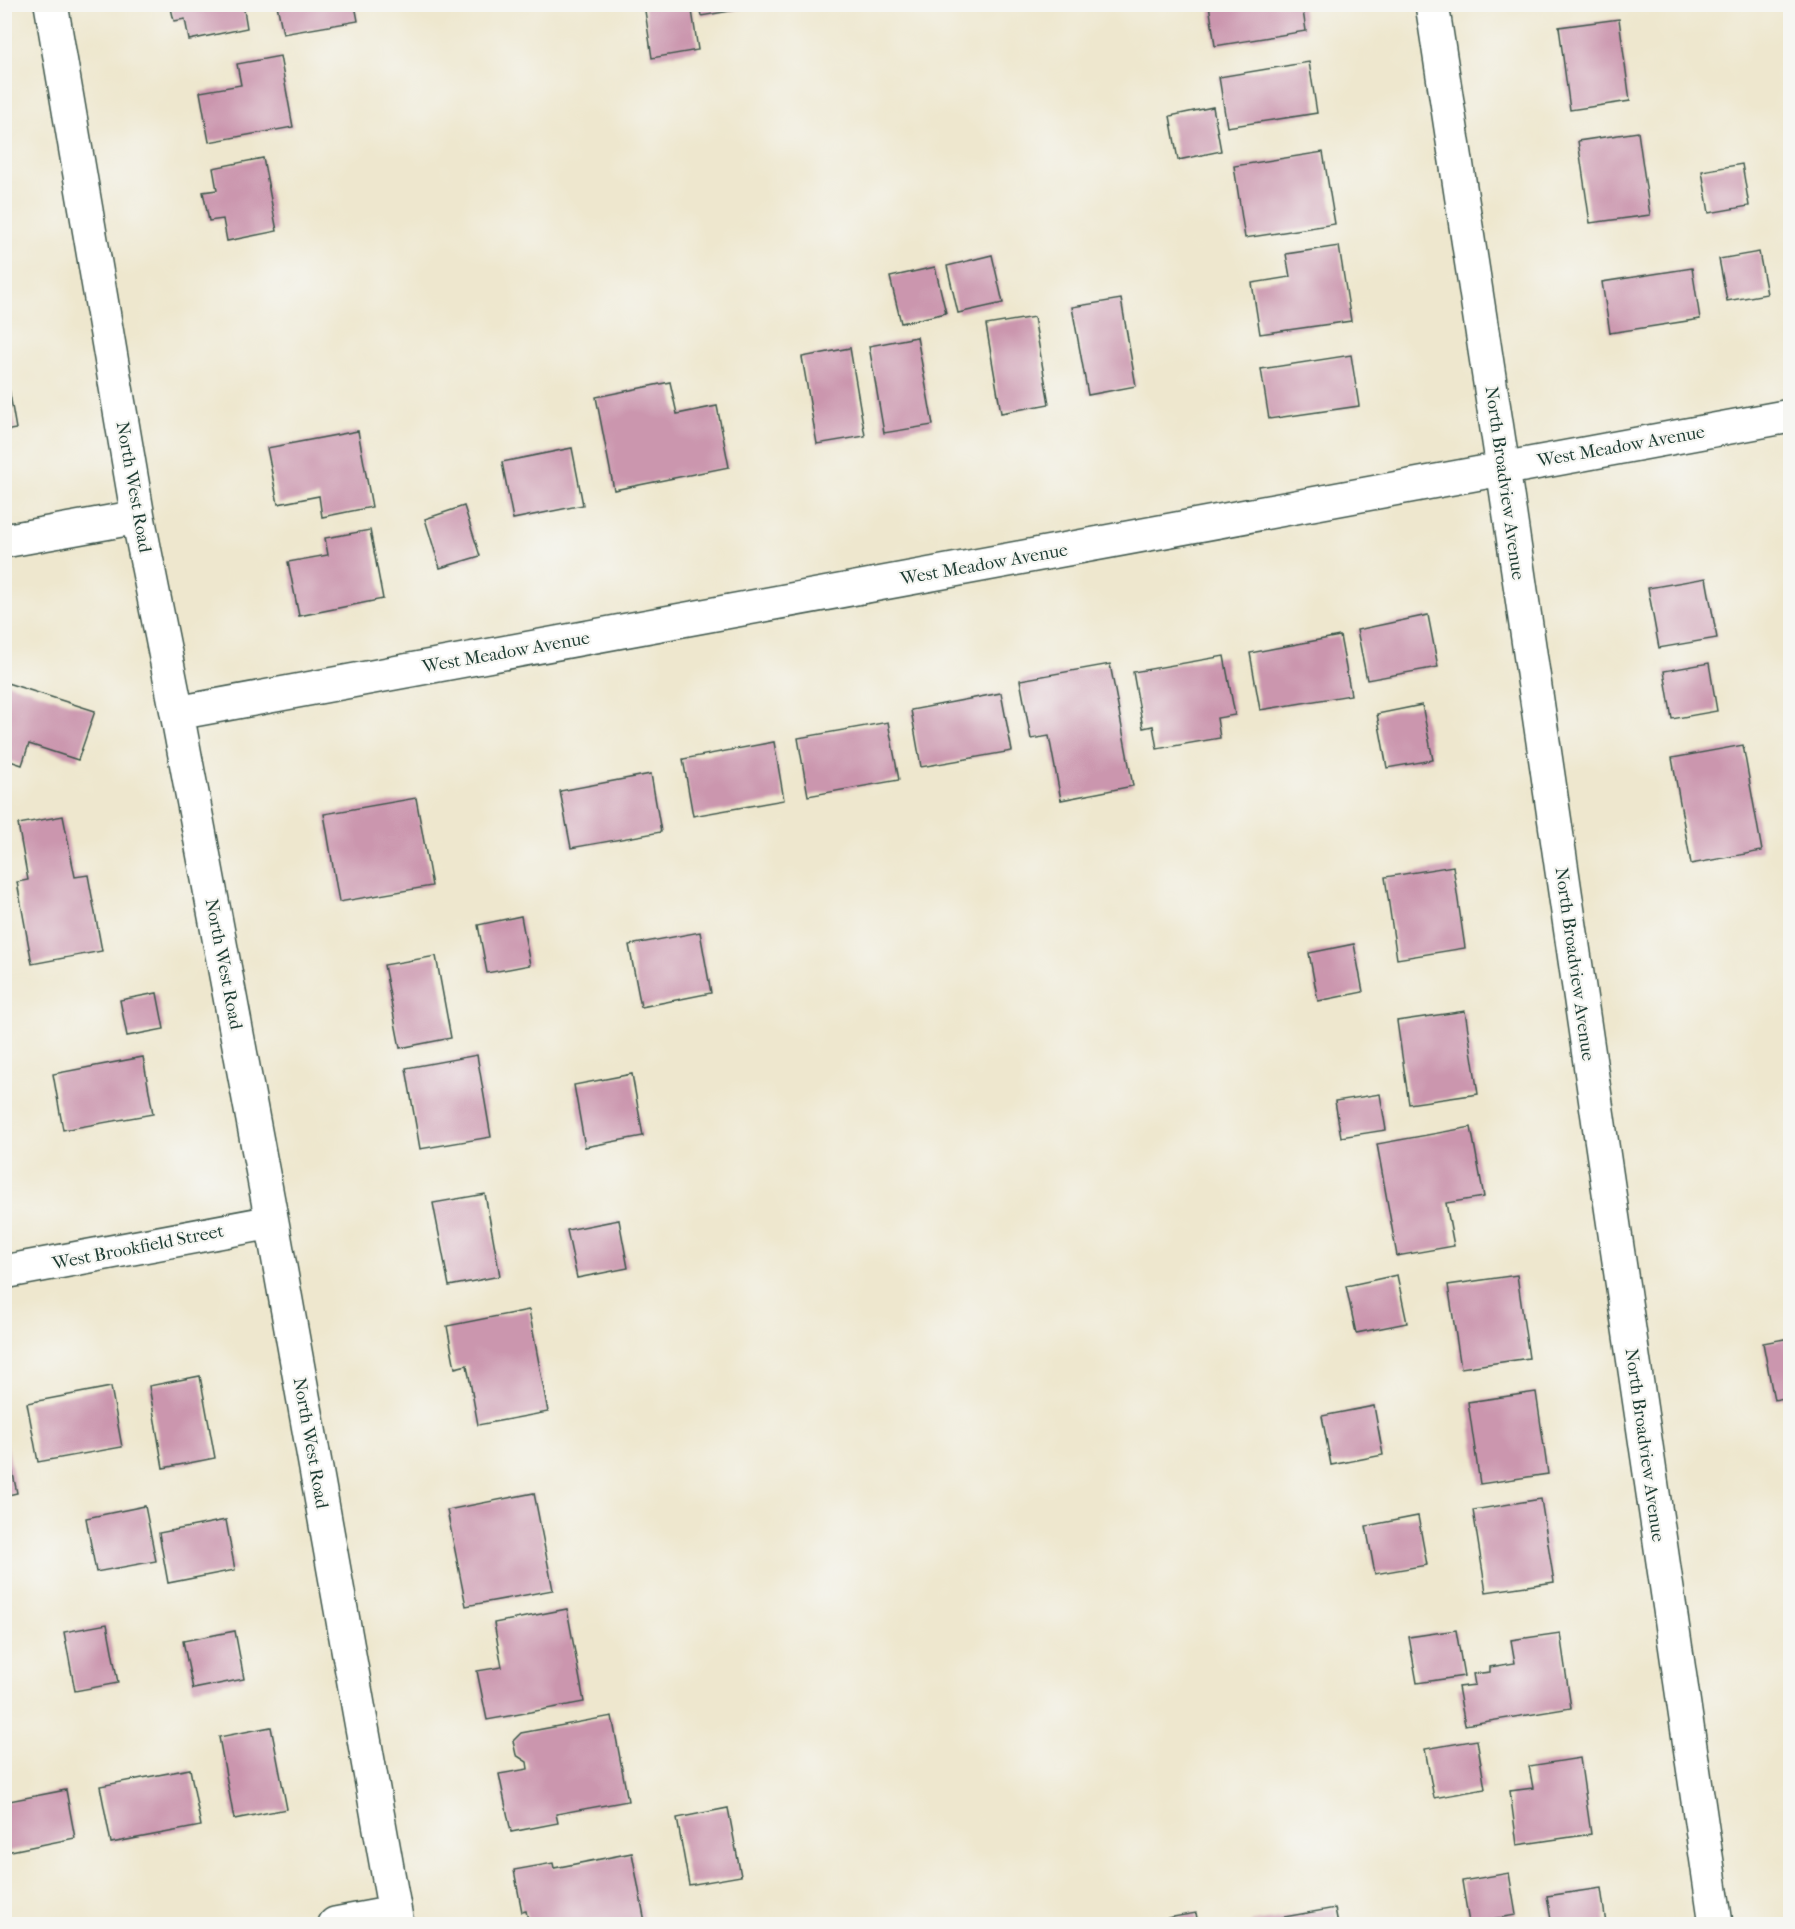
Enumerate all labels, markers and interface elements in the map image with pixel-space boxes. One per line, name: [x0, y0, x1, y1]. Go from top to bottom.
street label: North Broadview Avenue: [1481, 385, 1528, 581]
street label: North West Road: [112, 420, 155, 555]
street label: West Meadow Avenue: [1535, 421, 1707, 472]
street label: West Meadow Avenue: [898, 539, 1070, 590]
street label: West Meadow Avenue: [420, 627, 592, 678]
street label: North Broadview Avenue: [1551, 866, 1598, 1062]
street label: North West Road: [201, 897, 247, 1032]
street label: West Brookfield Street: [50, 1220, 226, 1275]
street label: North Broadview Avenue: [1621, 1347, 1668, 1543]
street label: North West Road: [289, 1376, 332, 1511]

